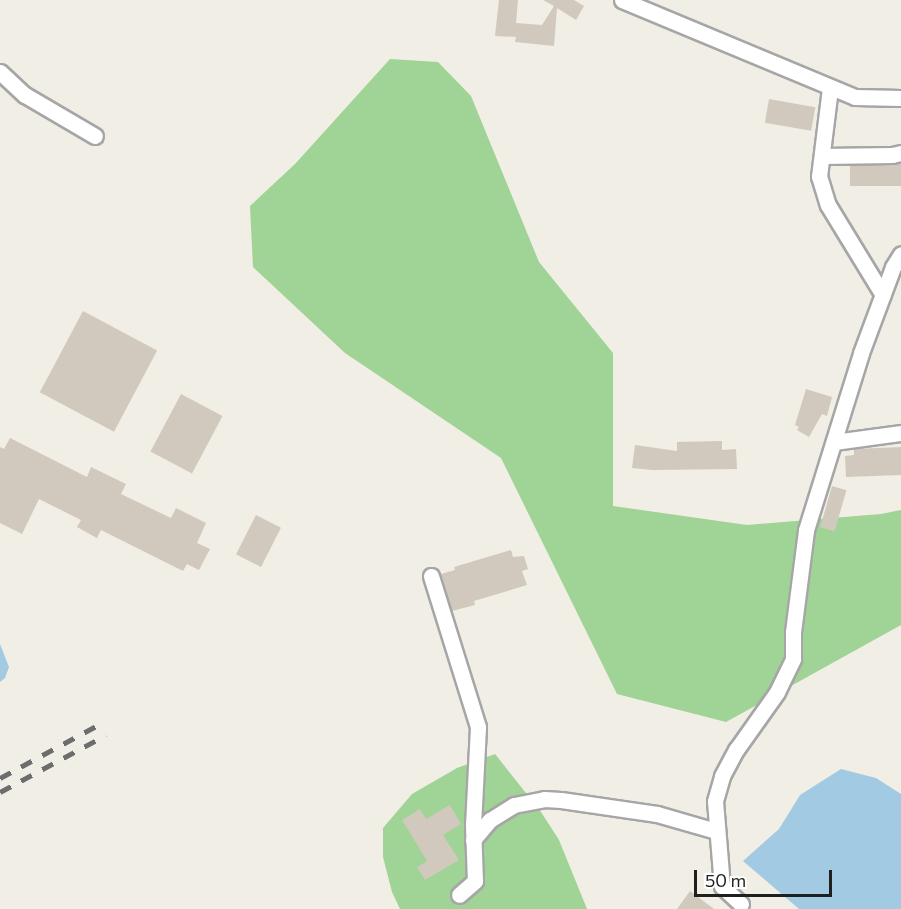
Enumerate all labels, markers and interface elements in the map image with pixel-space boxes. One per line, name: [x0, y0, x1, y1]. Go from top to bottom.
scale bar: [697, 858, 835, 896]
text: 50 m: [705, 869, 746, 891]

